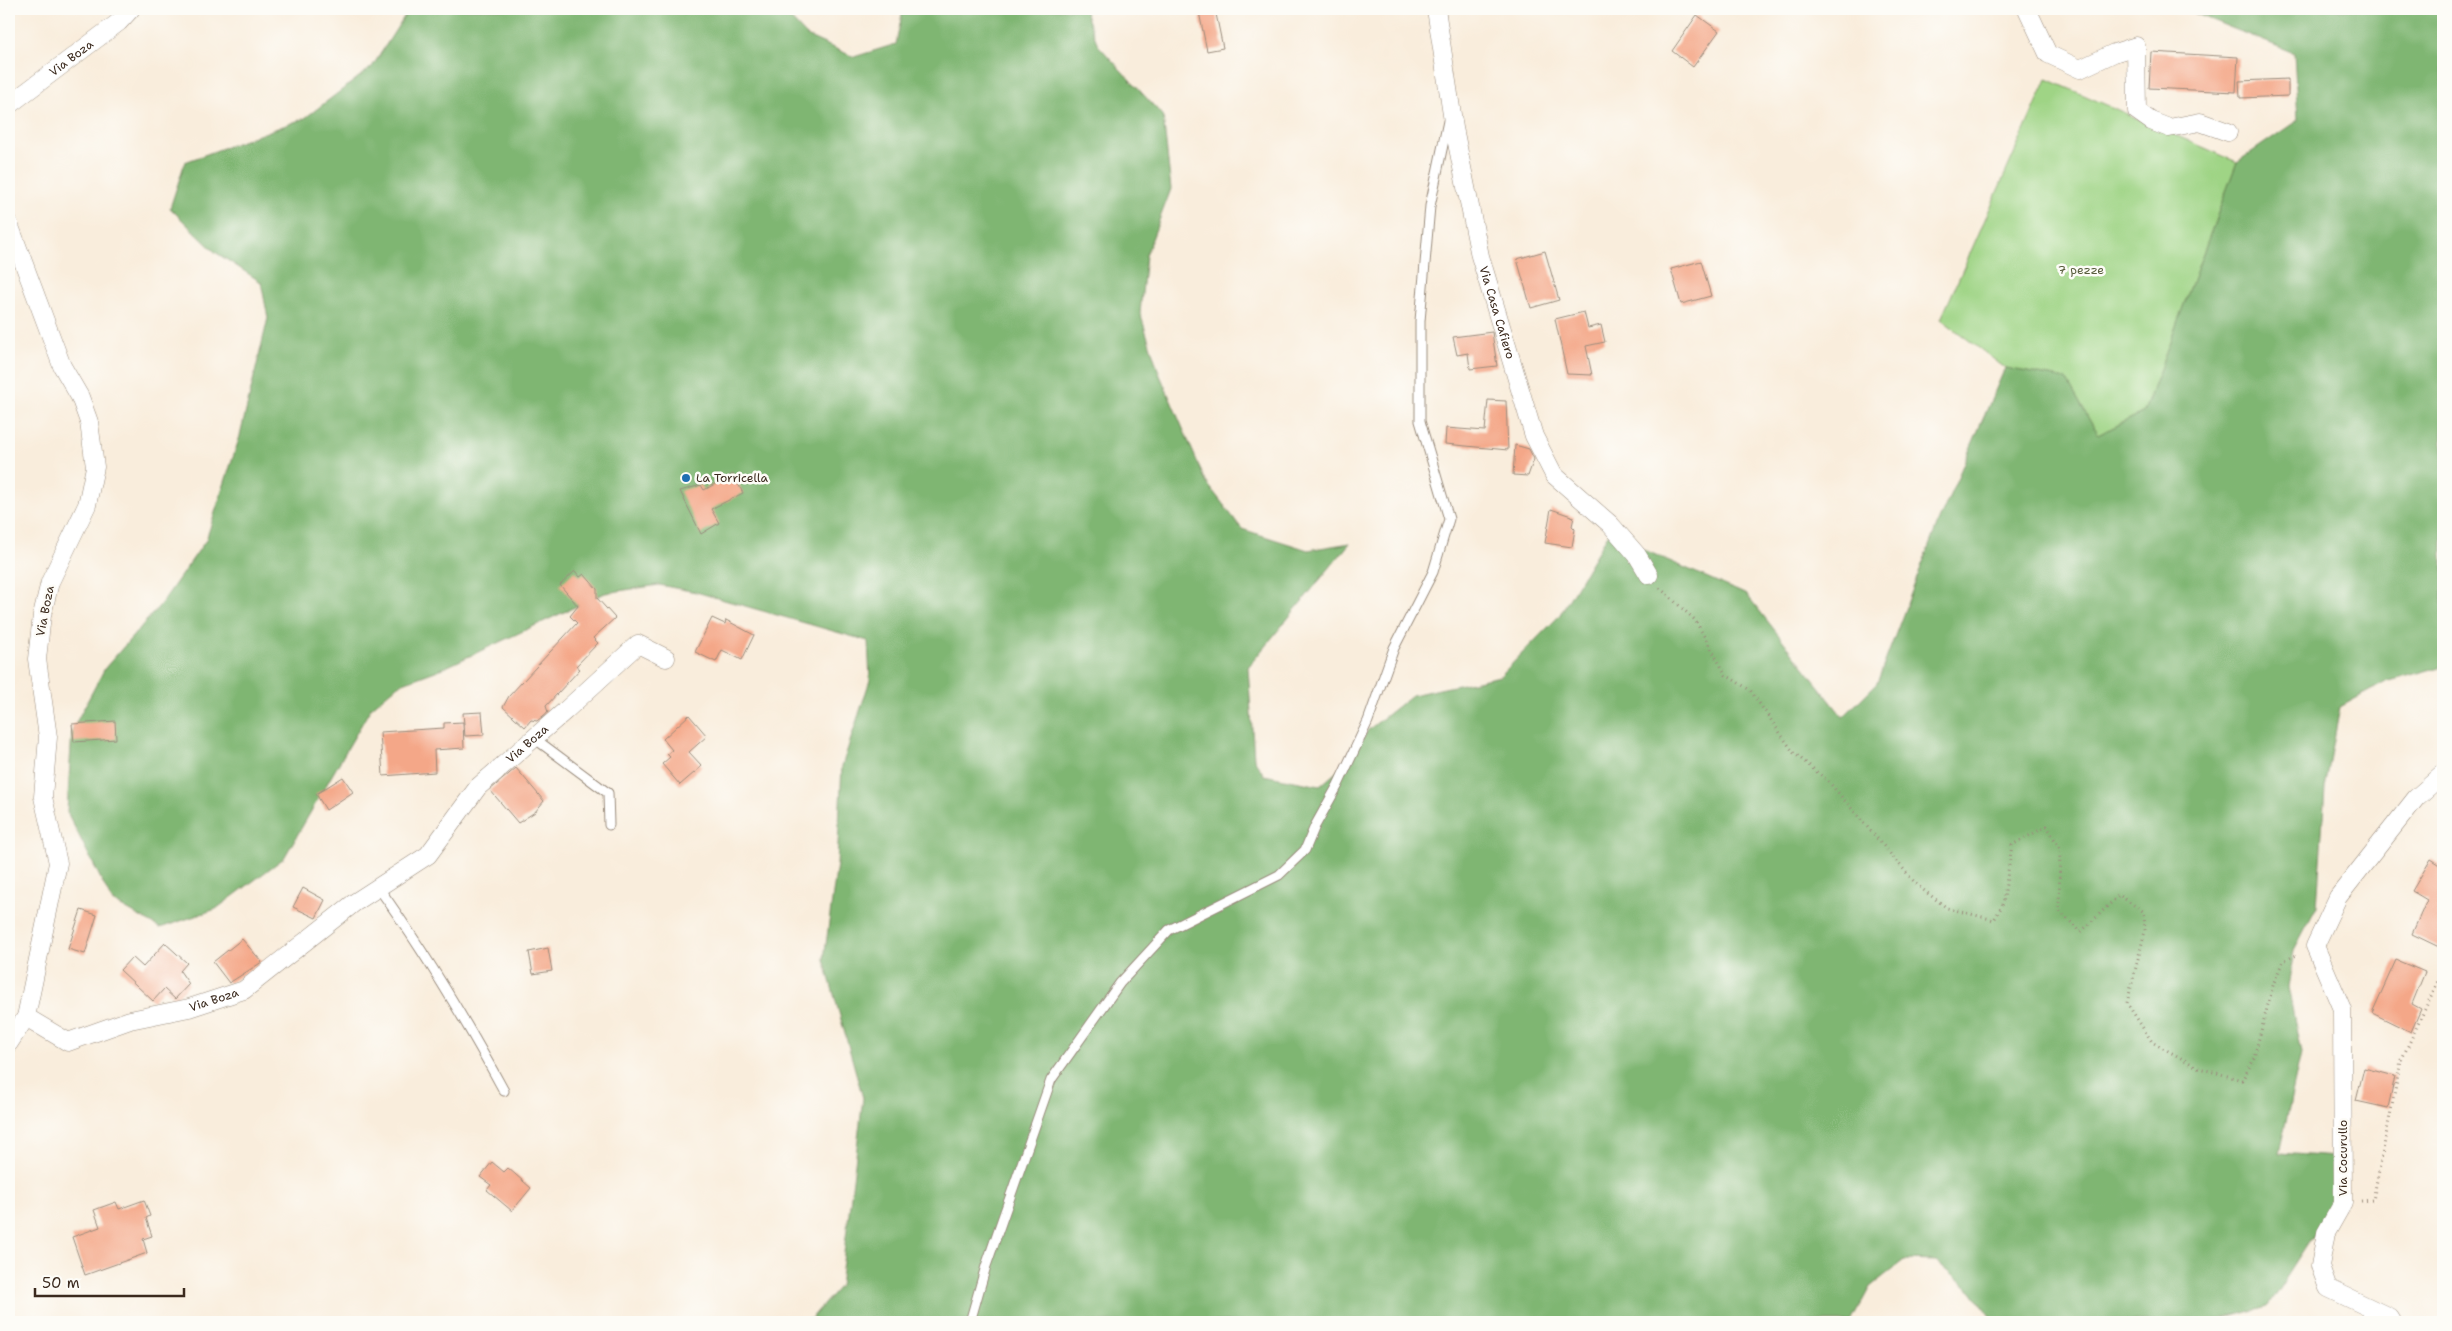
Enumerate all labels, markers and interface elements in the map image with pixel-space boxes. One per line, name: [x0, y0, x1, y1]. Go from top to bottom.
street label: Via Boza: [46, 36, 97, 80]
park label: 7 pezze: [2058, 262, 2104, 278]
street label: Via Casa Cafiero: [1475, 264, 1518, 361]
place label: La Torricella: [696, 470, 769, 486]
marker: La Torricella: [680, 472, 692, 484]
street label: Via Boza: [32, 584, 58, 638]
street label: Via Boza: [503, 721, 552, 767]
street label: Via Boza: [187, 984, 241, 1015]
street label: Via Cocurullo: [2335, 1120, 2351, 1196]
scale bar: [35, 1266, 184, 1298]
text: 50 m: [42, 1273, 80, 1293]

